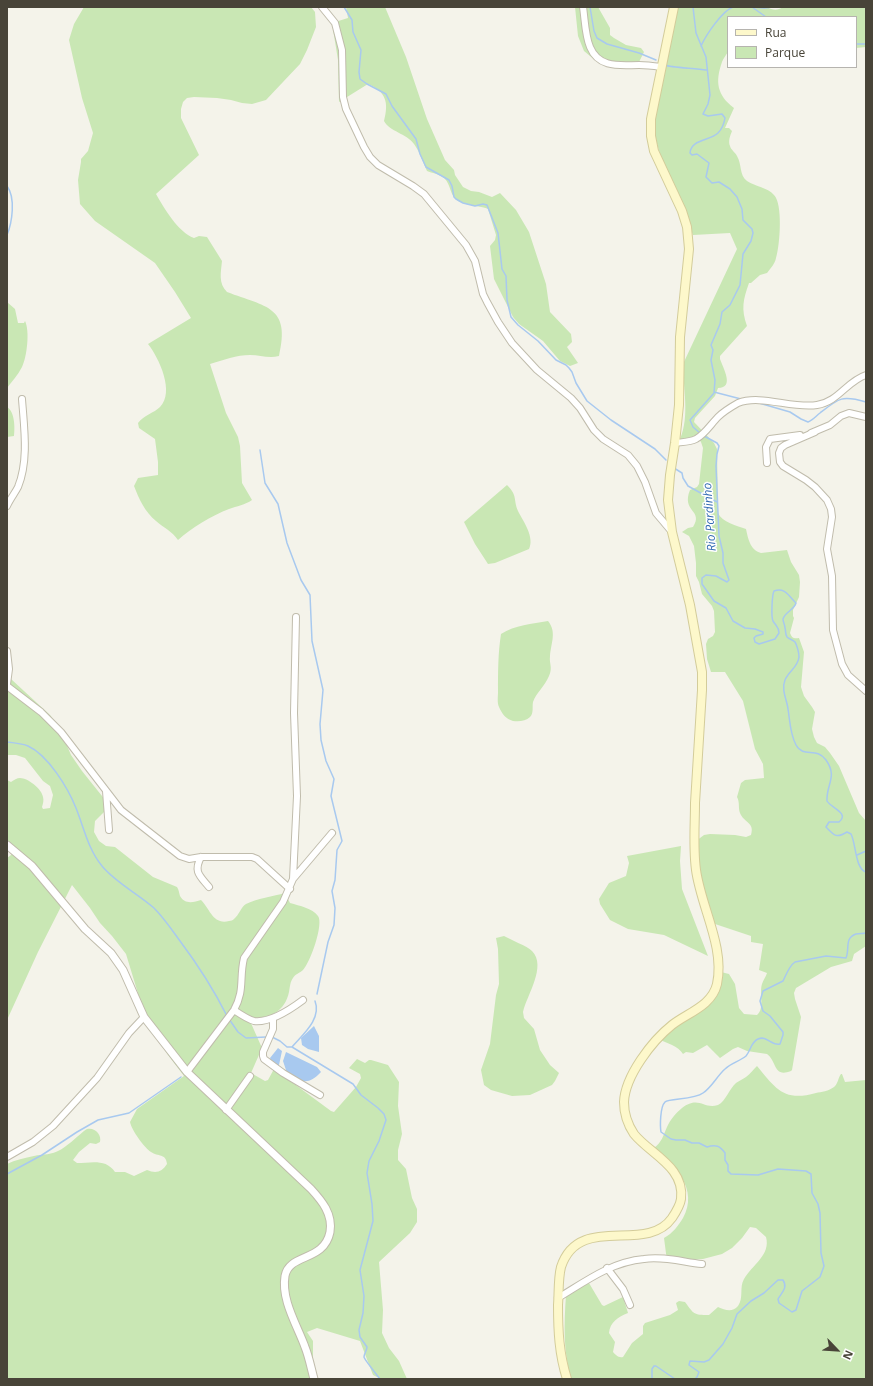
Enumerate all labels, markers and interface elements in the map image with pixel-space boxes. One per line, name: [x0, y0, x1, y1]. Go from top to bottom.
legend: [727, 16, 857, 68]
text: Rua: [765, 24, 786, 41]
text: Parque: [765, 44, 805, 61]
water label: Rio Pardinho: [700, 482, 720, 552]
north arrow: [817, 1330, 857, 1370]
text: N: [840, 1348, 857, 1363]

